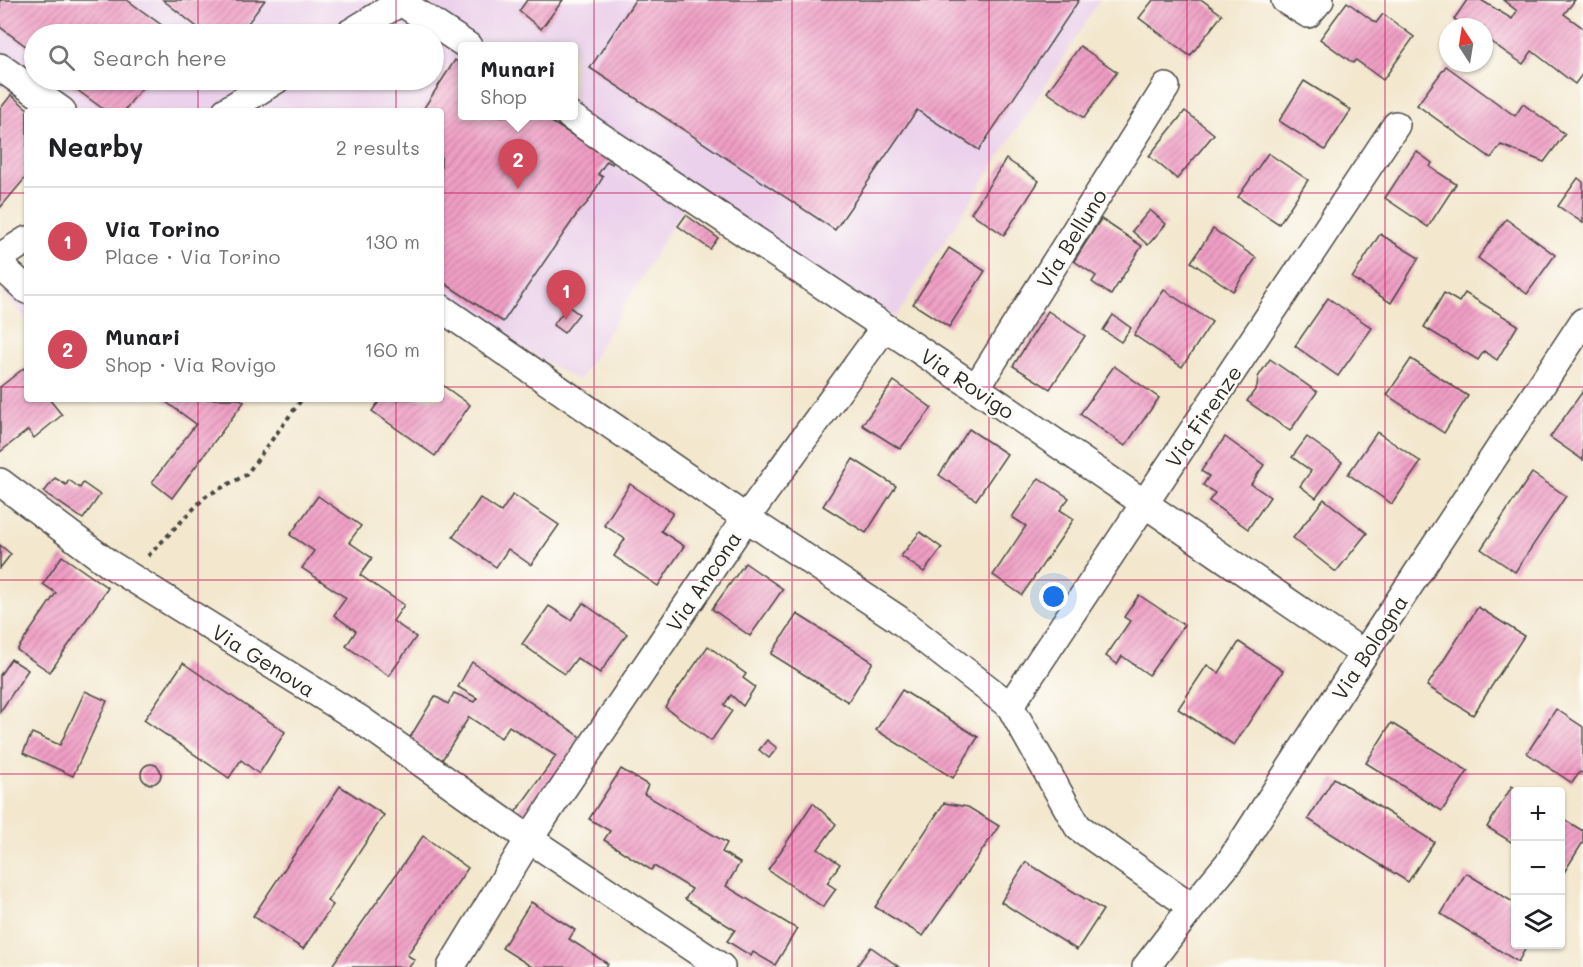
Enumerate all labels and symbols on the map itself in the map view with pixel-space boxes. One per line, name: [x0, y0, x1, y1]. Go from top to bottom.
north arrow: [1439, 18, 1493, 72]
pin: 2: [498, 140, 538, 189]
street label: Via Belluno: [1030, 183, 1112, 293]
pin: 1: [546, 270, 586, 320]
street label: Via Rovigo: [916, 342, 1020, 424]
street label: Via Firenze: [1159, 360, 1247, 472]
street label: Via Ancona: [660, 526, 746, 636]
your location: [1039, 582, 1068, 611]
street label: Via Bologna: [1325, 589, 1413, 705]
street label: Via Genova: [207, 618, 321, 702]

